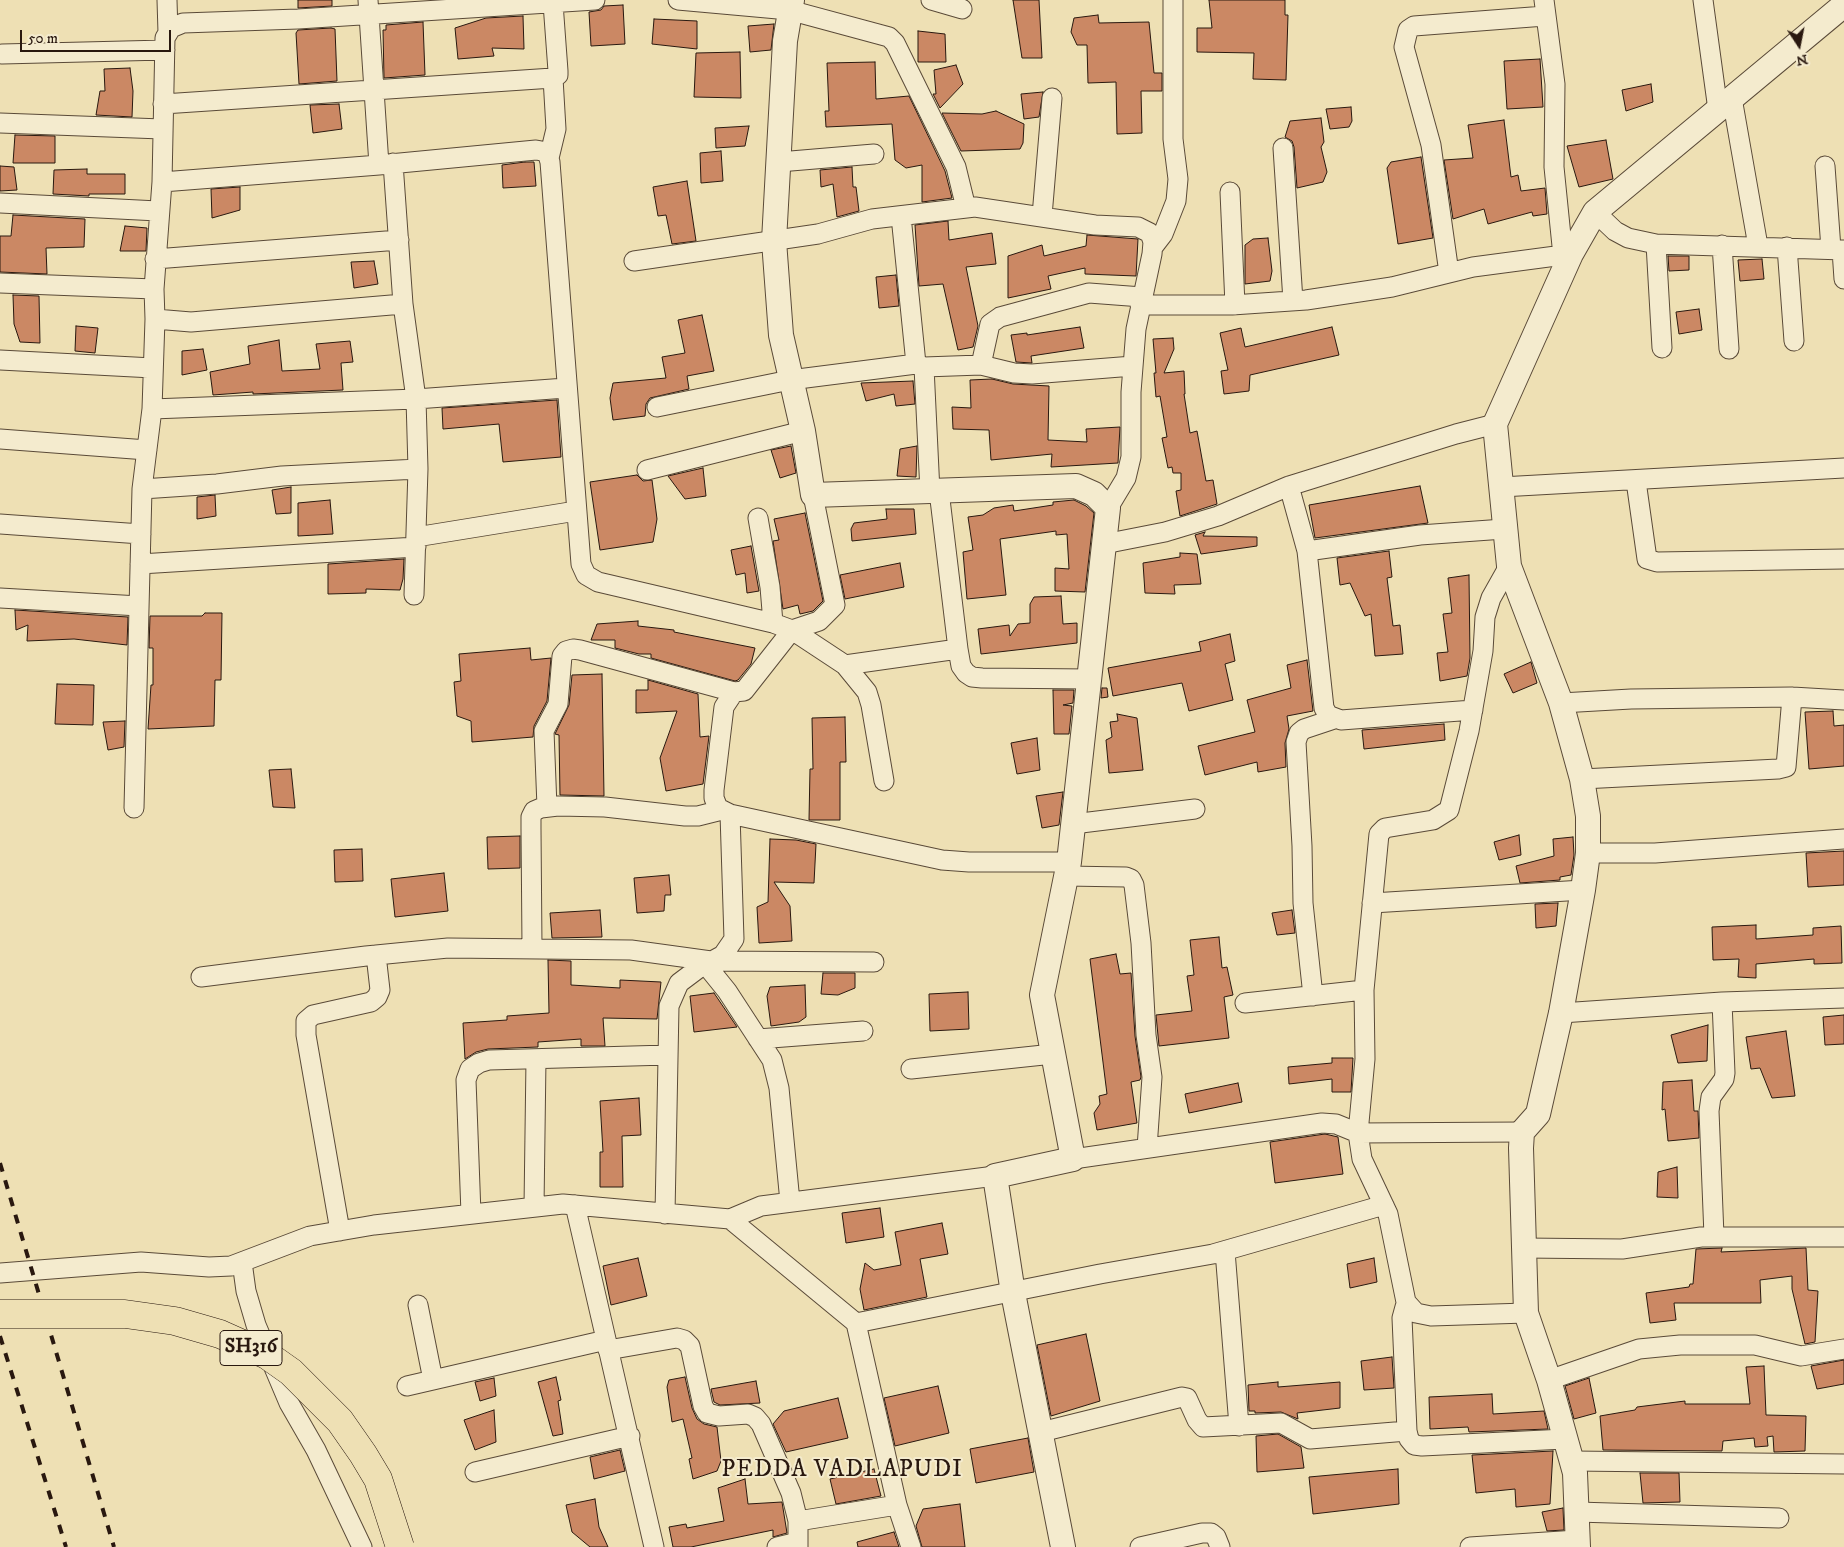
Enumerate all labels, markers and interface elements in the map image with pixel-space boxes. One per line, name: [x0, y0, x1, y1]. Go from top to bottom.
scale bar: [22, 20, 174, 52]
north arrow: [1774, 20, 1824, 70]
text: 50 m: [28, 29, 58, 48]
text: N: [1795, 50, 1809, 70]
road number: SH316: [220, 1330, 282, 1366]
district label: PEDDA VADLAPUDI: [719, 1457, 965, 1485]

